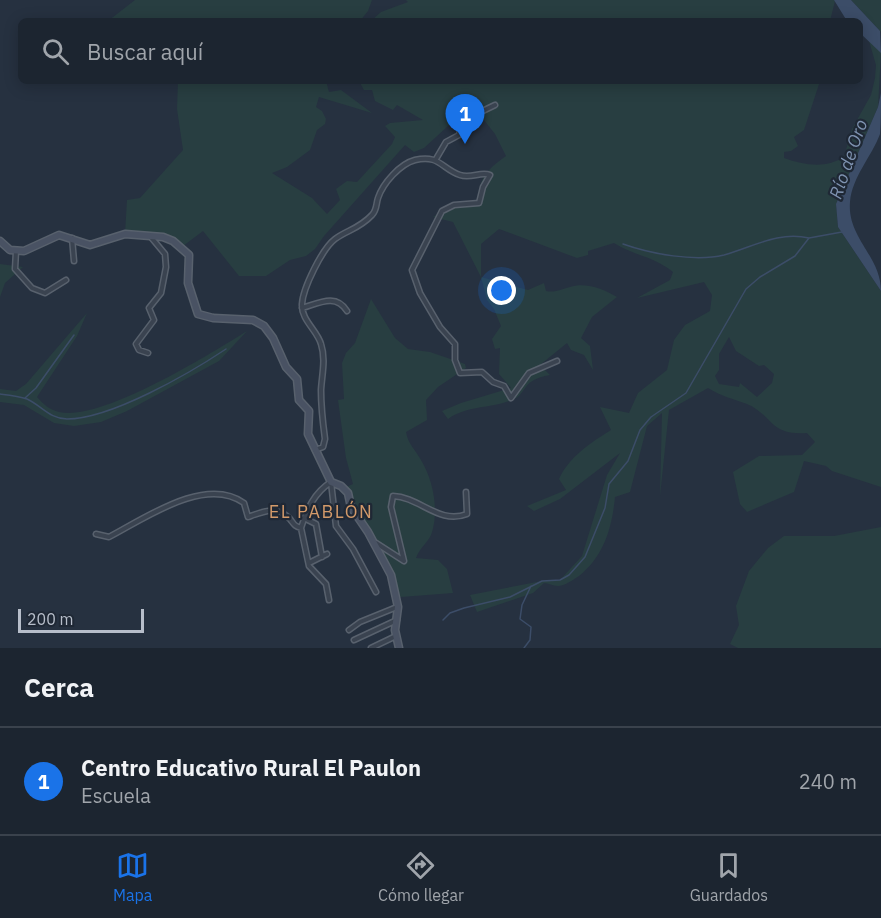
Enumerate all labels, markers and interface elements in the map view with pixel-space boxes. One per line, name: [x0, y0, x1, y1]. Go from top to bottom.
search box: [18, 18, 863, 84]
icon: search: [39, 35, 72, 68]
text: Buscar aquí: [87, 37, 203, 66]
pin: 1: [446, 94, 484, 144]
water label: Río de Oro: [824, 116, 872, 202]
your location: [487, 276, 516, 305]
district label: EL PABLÓN: [269, 500, 373, 523]
scale bar: [18, 606, 144, 634]
text: 200 m: [27, 609, 74, 629]
text: Cerca: [24, 670, 94, 704]
text: Centro Educativo Rural El Paulon: [81, 753, 421, 782]
text: 1: [38, 768, 50, 795]
text: 240 m: [799, 768, 857, 795]
text: Escuela: [81, 782, 151, 809]
tab: Mapa: [113, 849, 152, 905]
tab: Cómo llegar: [378, 849, 464, 905]
tab: Guardados: [690, 849, 768, 905]

